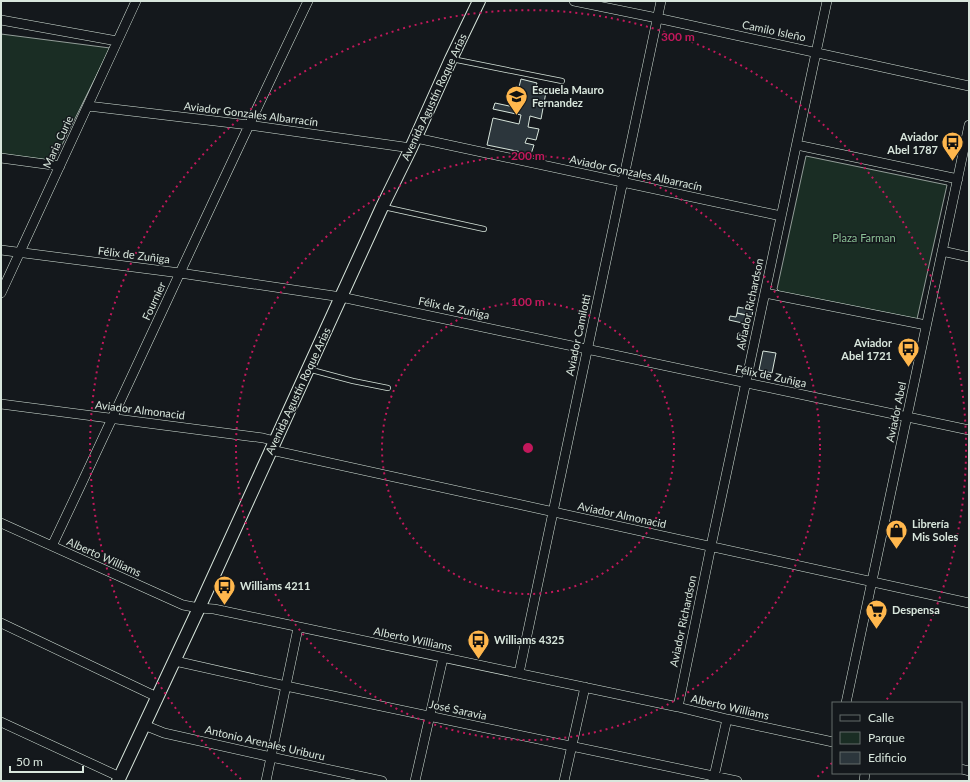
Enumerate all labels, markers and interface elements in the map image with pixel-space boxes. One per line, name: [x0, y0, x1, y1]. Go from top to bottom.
street label: Camilo Isleño: [741, 17, 807, 44]
text: 300 m: [661, 29, 695, 44]
street label: Avenida Agustín Roque Arias: [398, 31, 469, 162]
school or university icon: Escuela Mauro Fernandez: [503, 83, 529, 116]
place label: Escuela Mauro Fernandez: [532, 83, 604, 109]
street label: Aviador Gonzales Albarracín: [183, 99, 319, 128]
street label: Maria Curie: [40, 113, 75, 170]
place label: Aviador Abel 1787: [886, 130, 939, 156]
bus stop icon: Aviador Abel 1787: [940, 130, 966, 163]
text: 200 m: [511, 148, 545, 163]
street label: Aviador Gonzales Albarracín: [569, 152, 704, 193]
park label: Plaza Farman: [832, 231, 896, 244]
street label: Félix de Zuñiga: [97, 244, 171, 265]
street label: Aviador Richardson: [733, 257, 766, 351]
street label: Fournier: [139, 280, 168, 322]
street label: Aviador Camilotti: [562, 293, 593, 377]
street label: Félix de Zuñiga: [417, 294, 491, 321]
text: 100 m: [511, 294, 545, 309]
street label: Avenida Agustín Roque Arias: [262, 325, 333, 456]
place label: Aviador Abel 1721: [840, 336, 893, 362]
bus stop icon: Aviador Abel 1721: [895, 336, 921, 369]
street label: Félix de Zuñiga: [734, 362, 808, 389]
street label: Aviador Abel: [883, 381, 908, 443]
street label: Aviador Almonacid: [94, 398, 186, 421]
centre of rings: [521, 441, 535, 455]
street label: Aviador Almonacid: [577, 499, 668, 530]
shop icon: Librería Mis Soles: [883, 517, 909, 550]
place label: Librería Mis Soles: [912, 517, 959, 543]
street label: Alberto Williams: [65, 534, 144, 579]
bus stop icon: Williams 4211: [211, 573, 237, 606]
street label: Aviador Richardson: [666, 574, 699, 668]
place label: Williams 4211: [240, 579, 310, 592]
supermarket icon: Despensa: [863, 597, 889, 630]
place label: Despensa: [892, 603, 940, 616]
street label: Alberto Williams: [373, 624, 454, 653]
bus stop icon: Williams 4325: [466, 627, 492, 660]
place label: Williams 4325: [494, 633, 564, 646]
street label: Alberto Williams: [690, 691, 771, 722]
street label: José Saravia: [428, 697, 488, 722]
legend: [832, 702, 962, 774]
text: Calle: [868, 710, 894, 725]
street label: Antonio Arenales Uriburu: [204, 722, 326, 763]
text: Parque: [868, 730, 905, 745]
scale bar: [10, 748, 83, 774]
text: Edificio: [868, 750, 907, 765]
text: 50 m: [16, 754, 43, 769]

